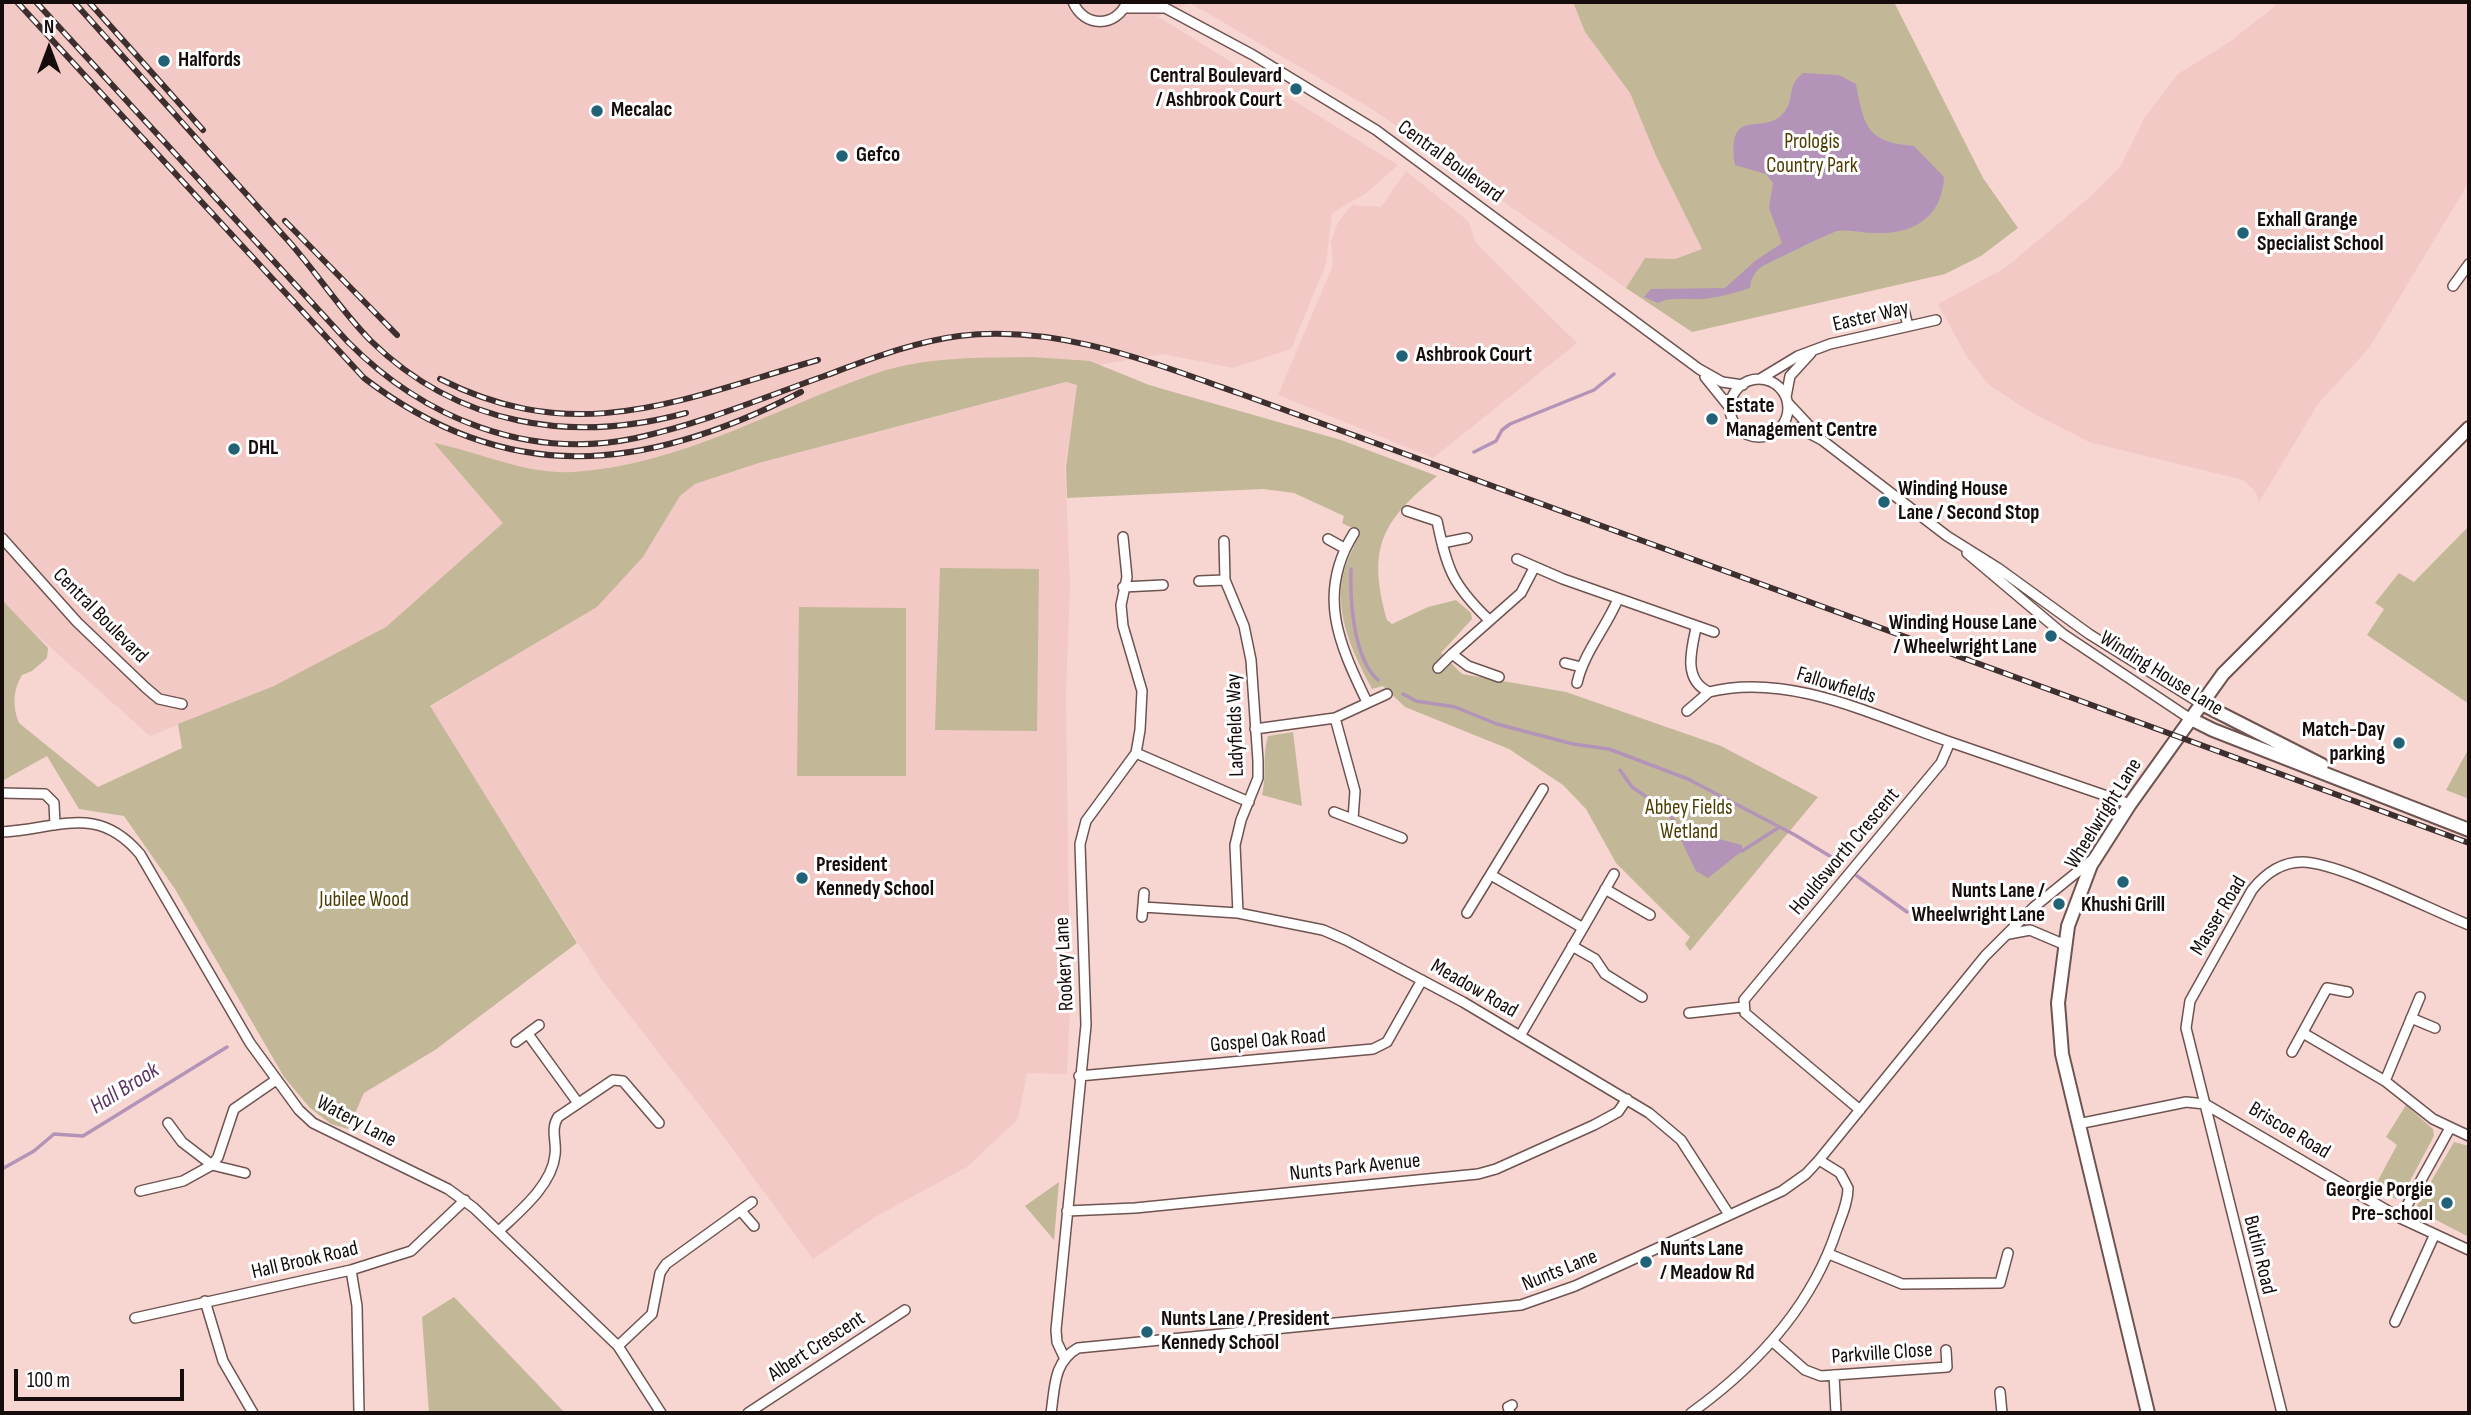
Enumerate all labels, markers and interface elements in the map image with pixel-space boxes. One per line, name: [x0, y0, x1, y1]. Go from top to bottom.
north arrow: [14, 14, 84, 84]
text: N: [44, 16, 54, 39]
place label: Halfords: [178, 48, 241, 74]
marker: Halfords: [156, 53, 172, 69]
place label: Central Boulevard / Ashbrook Court: [1150, 64, 1282, 114]
marker: Central Boulevard / Ashbrook Court: [1288, 81, 1304, 97]
place label: Mecalac: [611, 98, 672, 124]
marker: Mecalac: [589, 103, 605, 119]
street label: Central Boulevard: [1392, 115, 1508, 209]
park label: Prologis Country Park: [1766, 130, 1858, 180]
place label: Gefco: [856, 143, 900, 169]
marker: Gefco: [834, 148, 850, 164]
place label: Exhall Grange Specialist School: [2257, 208, 2384, 258]
marker: Exhall Grange Specialist School: [2235, 225, 2251, 241]
street label: Easter Way: [1831, 296, 1911, 338]
place label: Ashbrook Court: [1416, 343, 1532, 369]
marker: Ashbrook Court: [1394, 348, 1410, 364]
place label: Estate Management Centre: [1726, 394, 1877, 444]
marker: Estate Management Centre: [1704, 411, 1720, 427]
place label: DHL: [248, 436, 278, 462]
marker: DHL: [226, 441, 242, 457]
place label: Winding House Lane / Second Stop: [1898, 477, 2039, 527]
marker: Winding House Lane / Second Stop: [1876, 494, 1892, 510]
street label: Central Boulevard: [47, 563, 153, 669]
place label: Winding House Lane / Wheelwright Lane: [1889, 611, 2037, 661]
street label: Winding House Lane: [2095, 626, 2227, 722]
marker: Winding House Lane / Wheelwright Lane: [2043, 628, 2059, 644]
street label: Fallowfields: [1793, 662, 1879, 710]
street label: Ladyfields Way: [1222, 673, 1250, 777]
place label: Match-Day parking: [2302, 718, 2385, 768]
marker: Match-Day parking: [2391, 735, 2407, 751]
street label: Wheelwright Lane: [2060, 754, 2148, 874]
street label: Houldsworth Crescent: [1785, 783, 1905, 921]
park label: Abbey Fields Wetland: [1645, 796, 1733, 846]
place label: President Kennedy School: [816, 853, 934, 903]
marker: President Kennedy School: [794, 870, 810, 886]
street label: Masser Road: [2185, 872, 2253, 960]
marker: Khushi Grill: [2115, 874, 2131, 890]
place label: Nunts Lane / Wheelwright Lane: [1912, 879, 2045, 929]
park label: Jubilee Wood: [319, 888, 409, 914]
place label: Khushi Grill: [2081, 893, 2165, 919]
marker: Nunts Lane / Wheelwright Lane: [2051, 896, 2067, 912]
street label: Rookery Lane: [1050, 916, 1080, 1012]
street label: Meadow Road: [1426, 954, 1522, 1024]
street label: Gospel Oak Road: [1209, 1023, 1327, 1059]
water label: Hall Brook: [85, 1057, 165, 1121]
street label: Watery Lane: [312, 1091, 400, 1153]
street label: Briscoe Road: [2244, 1097, 2334, 1165]
street label: Nunts Park Avenue: [1288, 1149, 1422, 1187]
place label: Georgie Porgie Pre-school: [2326, 1178, 2433, 1228]
marker: Georgie Porgie Pre-school: [2439, 1195, 2455, 1211]
street label: Butlin Road: [2237, 1213, 2281, 1297]
street label: Hall Brook Road: [249, 1236, 361, 1286]
place label: Nunts Lane / Meadow Rd: [1660, 1237, 1754, 1287]
street label: Nunts Lane: [1519, 1245, 1601, 1297]
marker: Nunts Lane / Meadow Rd: [1638, 1254, 1654, 1270]
street label: Albert Crescent: [764, 1306, 870, 1388]
place label: Nunts Lane / President Kennedy School: [1161, 1307, 1329, 1357]
marker: Nunts Lane / President Kennedy School: [1139, 1324, 1155, 1340]
street label: Parkville Close: [1831, 1338, 1933, 1370]
scale bar: [18, 1356, 187, 1400]
text: 100 m: [27, 1368, 70, 1393]

